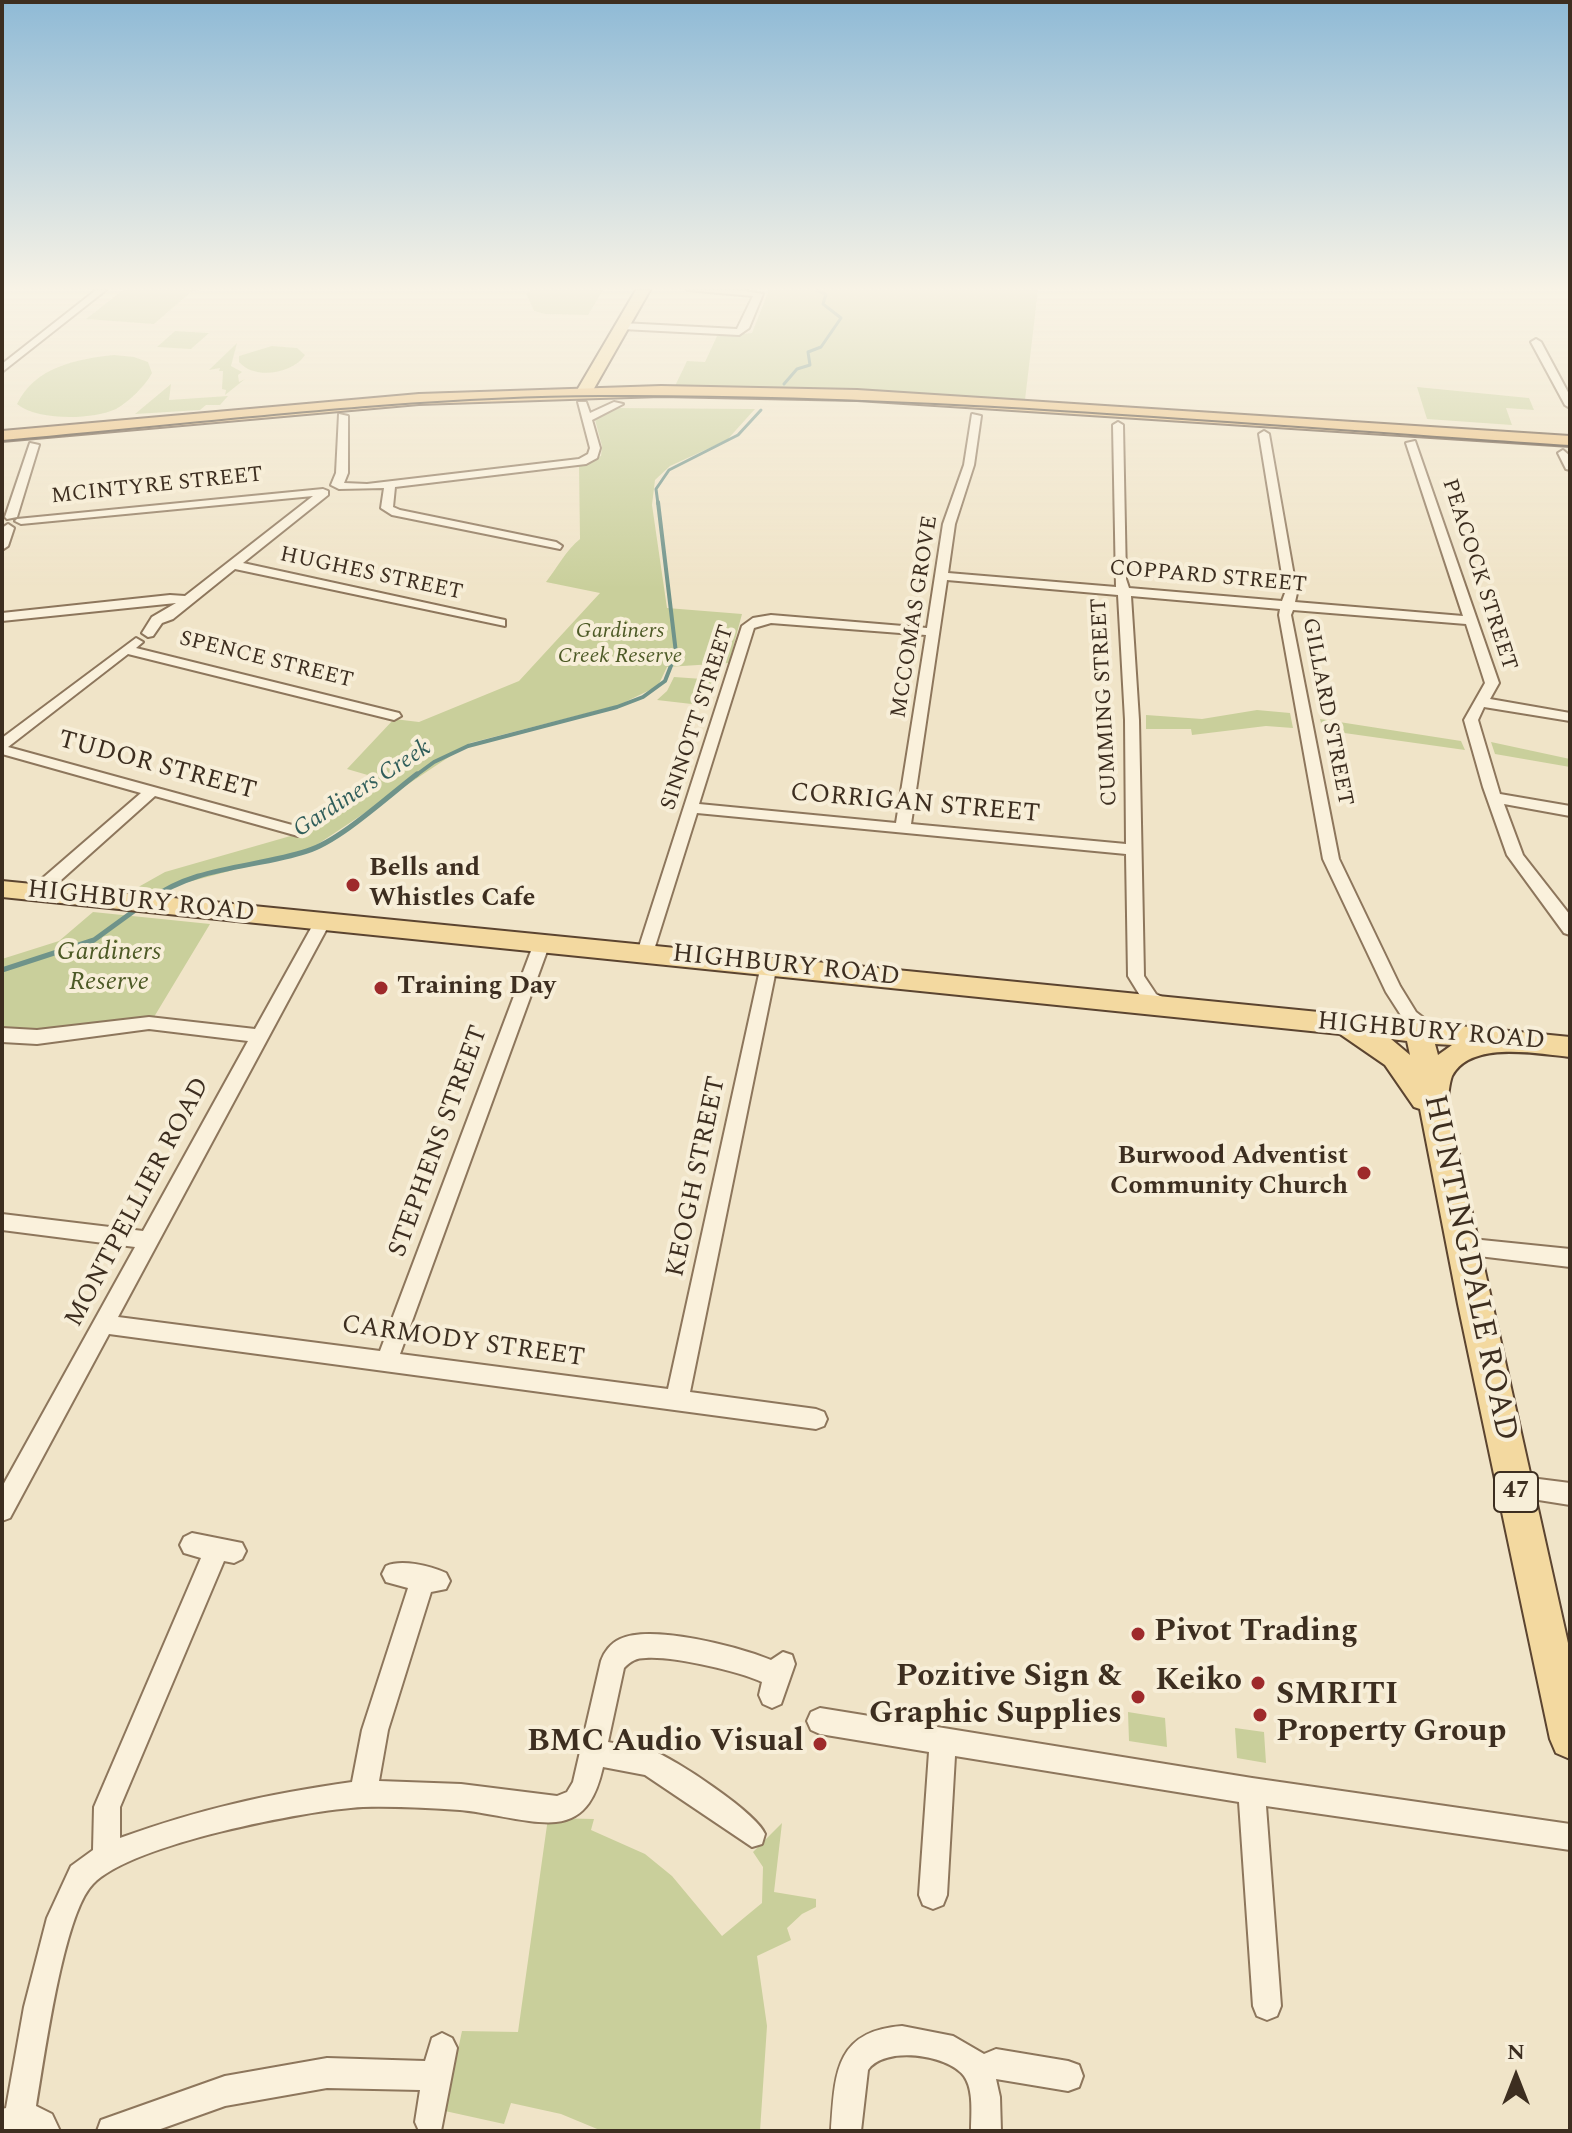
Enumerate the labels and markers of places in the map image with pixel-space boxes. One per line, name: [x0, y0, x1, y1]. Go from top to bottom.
place label: Bells and Whistles Cafe: [369, 854, 535, 916]
marker: Bells and Whistles Cafe: [344, 876, 362, 894]
place label: Training Day: [397, 972, 556, 1004]
marker: Training Day: [372, 979, 390, 997]
place label: Burwood Adventist Community Church: [1110, 1142, 1348, 1204]
marker: Burwood Adventist Community Church: [1355, 1164, 1373, 1182]
place label: Pivot Trading: [1154, 1615, 1358, 1653]
marker: Pivot Trading: [1129, 1625, 1147, 1643]
place label: Pozitive Sign & Graphic Supplies: [869, 1660, 1122, 1735]
place label: Keiko: [1155, 1664, 1242, 1702]
marker: Keiko: [1249, 1674, 1267, 1692]
place label: SMRITI Property Group: [1276, 1678, 1506, 1753]
marker: Pozitive Sign & Graphic Supplies: [1129, 1688, 1147, 1706]
marker: SMRITI Property Group: [1251, 1706, 1269, 1724]
place label: BMC Audio Visual: [527, 1725, 804, 1763]
marker: BMC Audio Visual: [811, 1735, 829, 1753]

